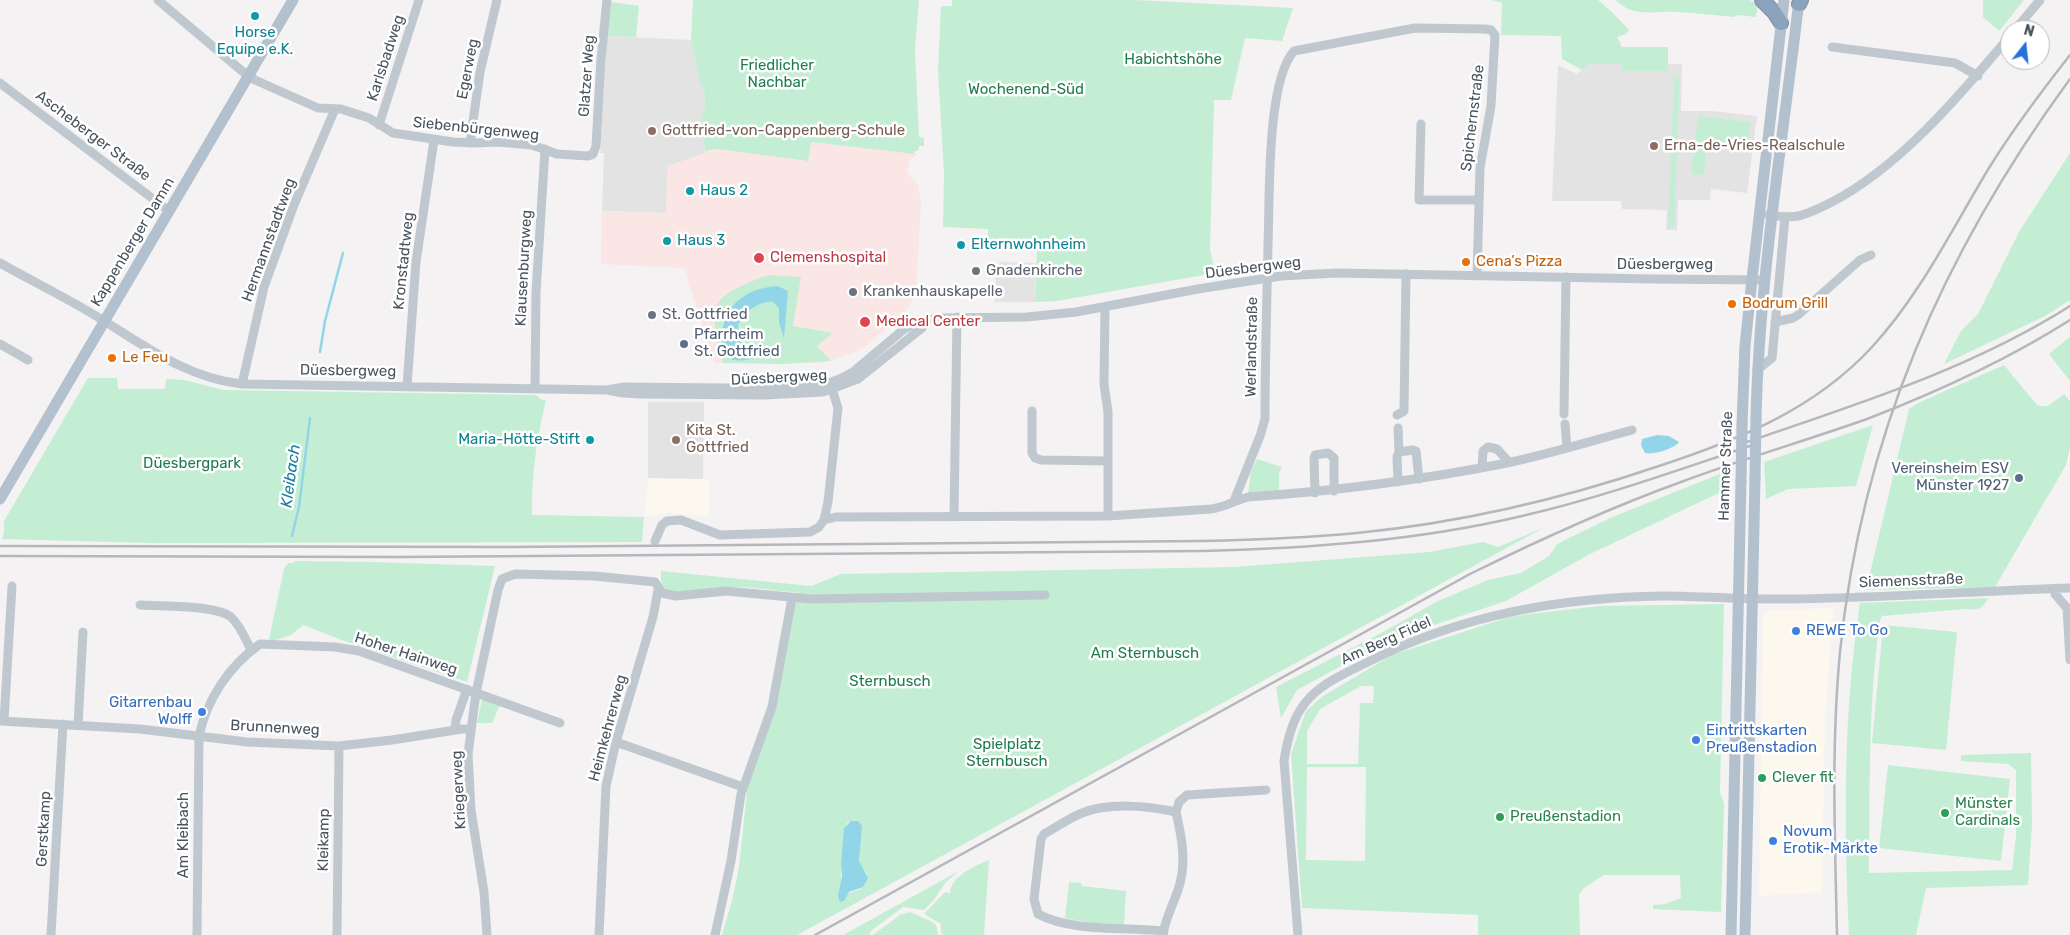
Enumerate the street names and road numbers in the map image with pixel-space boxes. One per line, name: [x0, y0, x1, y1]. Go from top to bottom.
street label: Karlsbadweg: [364, 13, 408, 103]
street label: Glatzer Weg: [575, 34, 599, 118]
street label: Egerweg: [453, 37, 483, 101]
street label: Spichernstraße: [1458, 64, 1488, 172]
street label: Ascheberger Straße: [32, 87, 154, 185]
street label: Siebenbürgenweg: [412, 113, 540, 145]
street label: Kappenberger Damm: [87, 174, 179, 310]
street label: Hermannstadtweg: [238, 176, 300, 304]
street label: Klausenburgweg: [512, 209, 536, 327]
street label: Kronstadtweg: [390, 211, 418, 311]
street label: Düesbergweg: [1204, 253, 1302, 283]
street label: Düesbergweg: [1617, 256, 1713, 274]
street label: Werlandstraße: [1242, 297, 1262, 397]
street label: Düesbergweg: [300, 361, 396, 381]
street label: Düesbergweg: [730, 366, 828, 390]
street label: Hammer Straße: [1715, 411, 1737, 521]
street label: Siemensstraße: [1859, 570, 1963, 592]
street label: Am Berg Fidel: [1338, 613, 1434, 669]
street label: Hoher Hainweg: [352, 629, 460, 679]
street label: Heimkehrerweg: [585, 673, 631, 783]
street label: Brunnenweg: [230, 717, 320, 739]
street label: Kriegerweg: [448, 750, 470, 830]
street label: Gerstkamp: [33, 791, 55, 867]
street label: Am Kleibach: [175, 792, 193, 878]
street label: Kleikamp: [314, 808, 334, 872]

